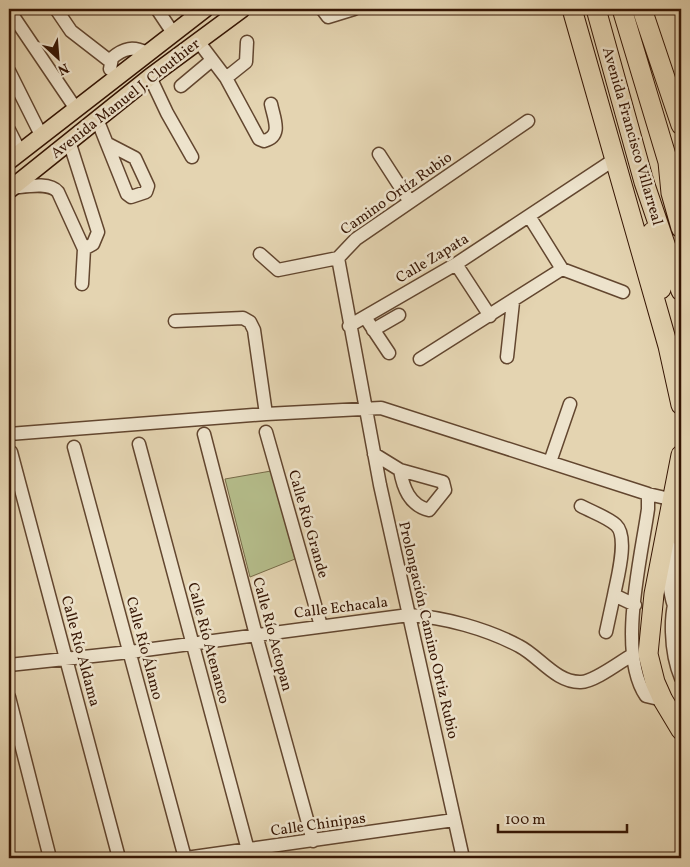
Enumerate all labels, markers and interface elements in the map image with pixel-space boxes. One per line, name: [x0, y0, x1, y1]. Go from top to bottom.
north arrow: [32, 32, 82, 82]
street label: Avenida Manuel J. Clouthier: [47, 34, 205, 164]
street label: Avenida Francisco Villarreal: [596, 45, 667, 228]
text: N: [54, 58, 72, 79]
street label: Camino Ortíz Rubio: [337, 148, 457, 241]
street label: Calle Zapata: [392, 229, 473, 289]
street label: Calle Río Grande: [282, 468, 333, 581]
street label: Prolongación Camino Ortiz Rubio: [392, 520, 463, 741]
street label: Calle Río Actopan: [246, 575, 297, 694]
street label: Calle Río Atenanco: [181, 580, 234, 706]
street label: Calle Echacala: [293, 592, 389, 625]
street label: Calle Río Aldama: [55, 594, 104, 709]
street label: Calle Río Álamo: [120, 595, 167, 702]
scale bar: [498, 802, 626, 834]
street label: Calle Chinipas: [269, 808, 367, 843]
text: 100 m: [505, 810, 545, 831]

